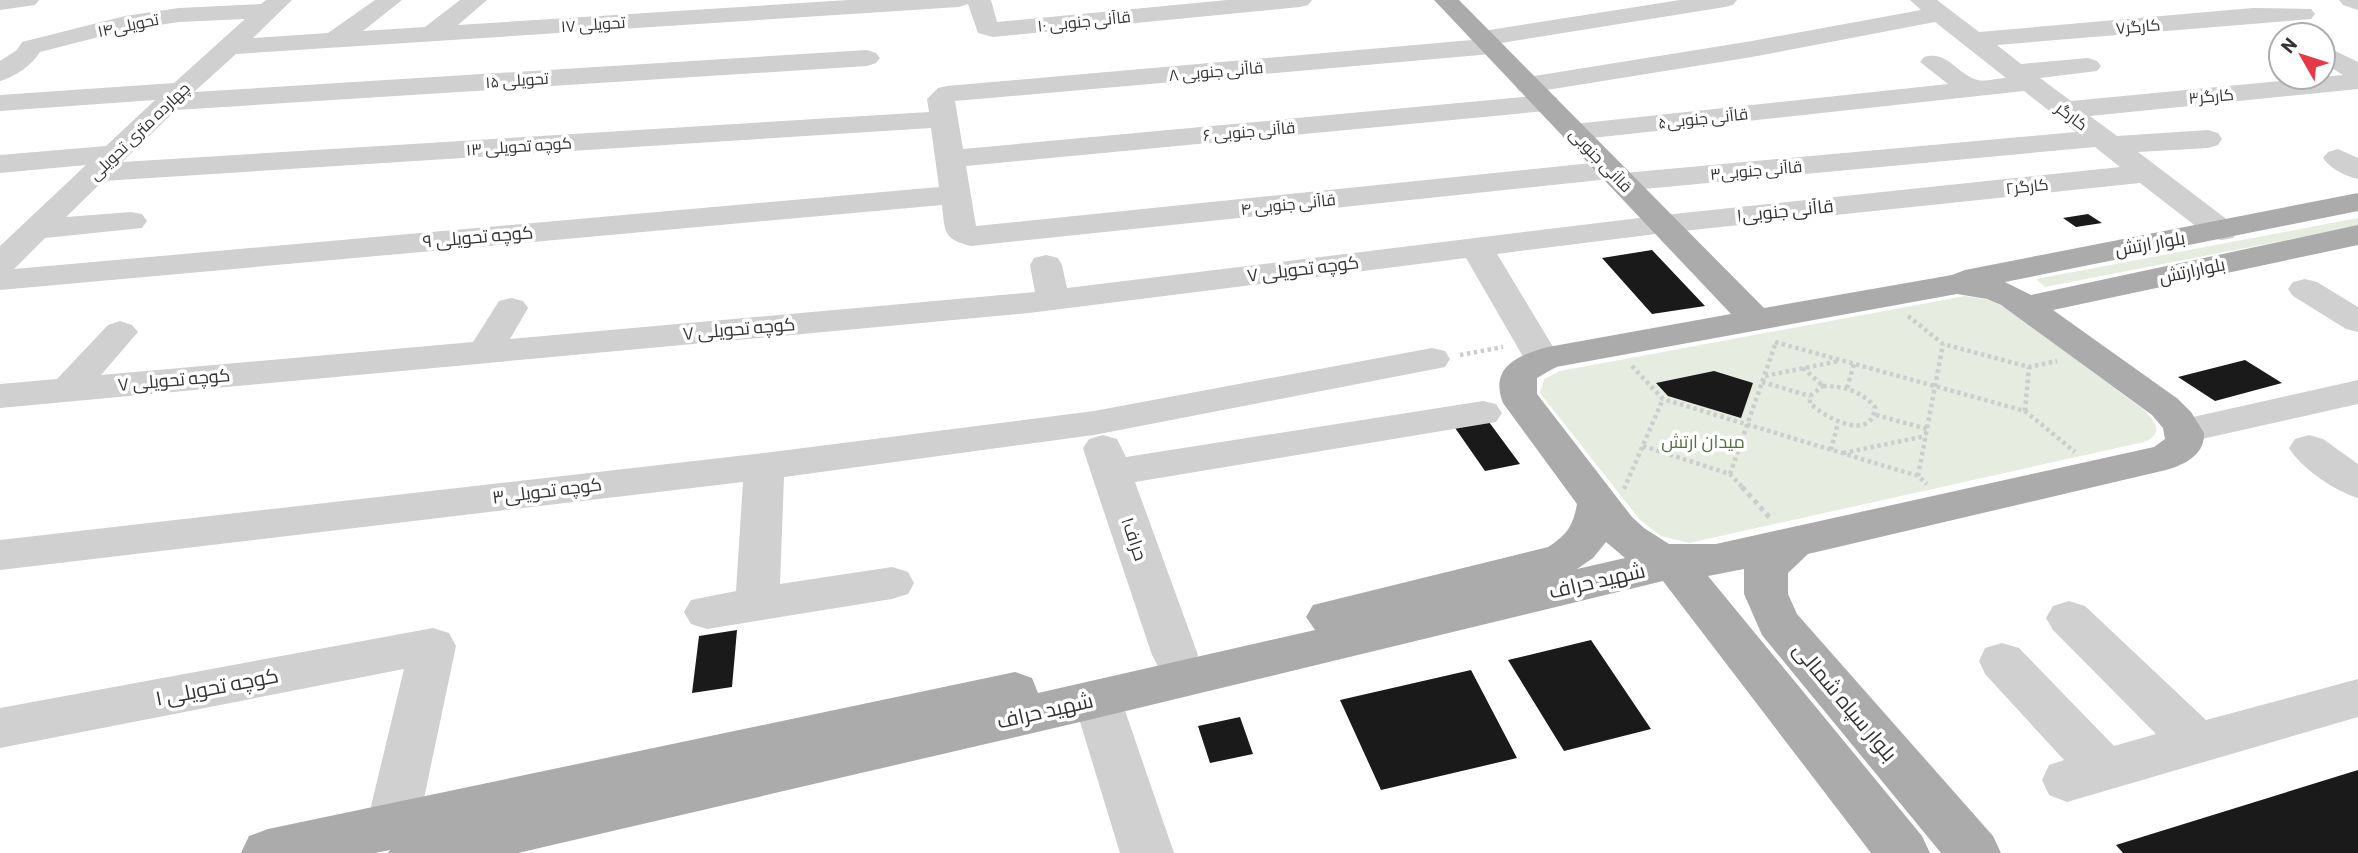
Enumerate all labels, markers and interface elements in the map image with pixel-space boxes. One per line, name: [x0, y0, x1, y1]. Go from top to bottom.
street label: قاآنی جنوبی ۱۰: [1036, 6, 1132, 37]
street label: تحویلی۱۴: [96, 9, 161, 42]
street label: تحویلی ۱۷: [560, 12, 627, 37]
street label: کارگر۷: [2115, 14, 2161, 38]
north arrow: [2267, 21, 2337, 91]
text: N: [2275, 33, 2301, 57]
street label: قاآنی جنوبی ۸: [1168, 57, 1264, 86]
street label: تحویلی ۱۵: [485, 68, 550, 93]
street label: چهارده متری تحویلی: [84, 78, 195, 186]
street label: کارگر۳: [2188, 84, 2234, 108]
street label: کارگر: [2051, 97, 2092, 134]
street label: قاآنی جنوبی۵: [1657, 103, 1749, 134]
street label: قاآنی جنوبی ۶: [1202, 117, 1296, 146]
street label: قاآنی جنوبی: [1565, 124, 1637, 197]
street label: کوچه تحویلی ۱۳: [465, 132, 573, 162]
street label: قاآنی جنوبی۳: [1709, 156, 1803, 185]
street label: کارگر۲: [2005, 174, 2049, 198]
street label: قاآنی جنوبی ۴: [1239, 189, 1337, 220]
street label: قاآنی جنوبی۱: [1735, 194, 1835, 227]
street label: کوچه تحویلی ۹: [422, 220, 534, 254]
street label: بلوار ارتش: [2113, 226, 2187, 261]
street label: کوچه تحویلی ۷: [1246, 250, 1360, 288]
street label: بلوارارتش: [2157, 252, 2227, 289]
street label: کوچه تحویلی ۷: [682, 312, 796, 346]
street label: کوچه تحویلی ۷: [117, 363, 231, 397]
park label: میدان ارتش: [1661, 430, 1745, 453]
street label: کوچه تحویلی۳: [491, 472, 603, 510]
street label: حراف۱: [1116, 514, 1153, 564]
street label: شهید حراف: [1546, 556, 1648, 605]
street label: بلوار سپاه شمالی: [1788, 636, 1903, 767]
street label: کوچه تحویلی ۱: [153, 661, 281, 713]
street label: شهید حراف: [994, 686, 1096, 735]

